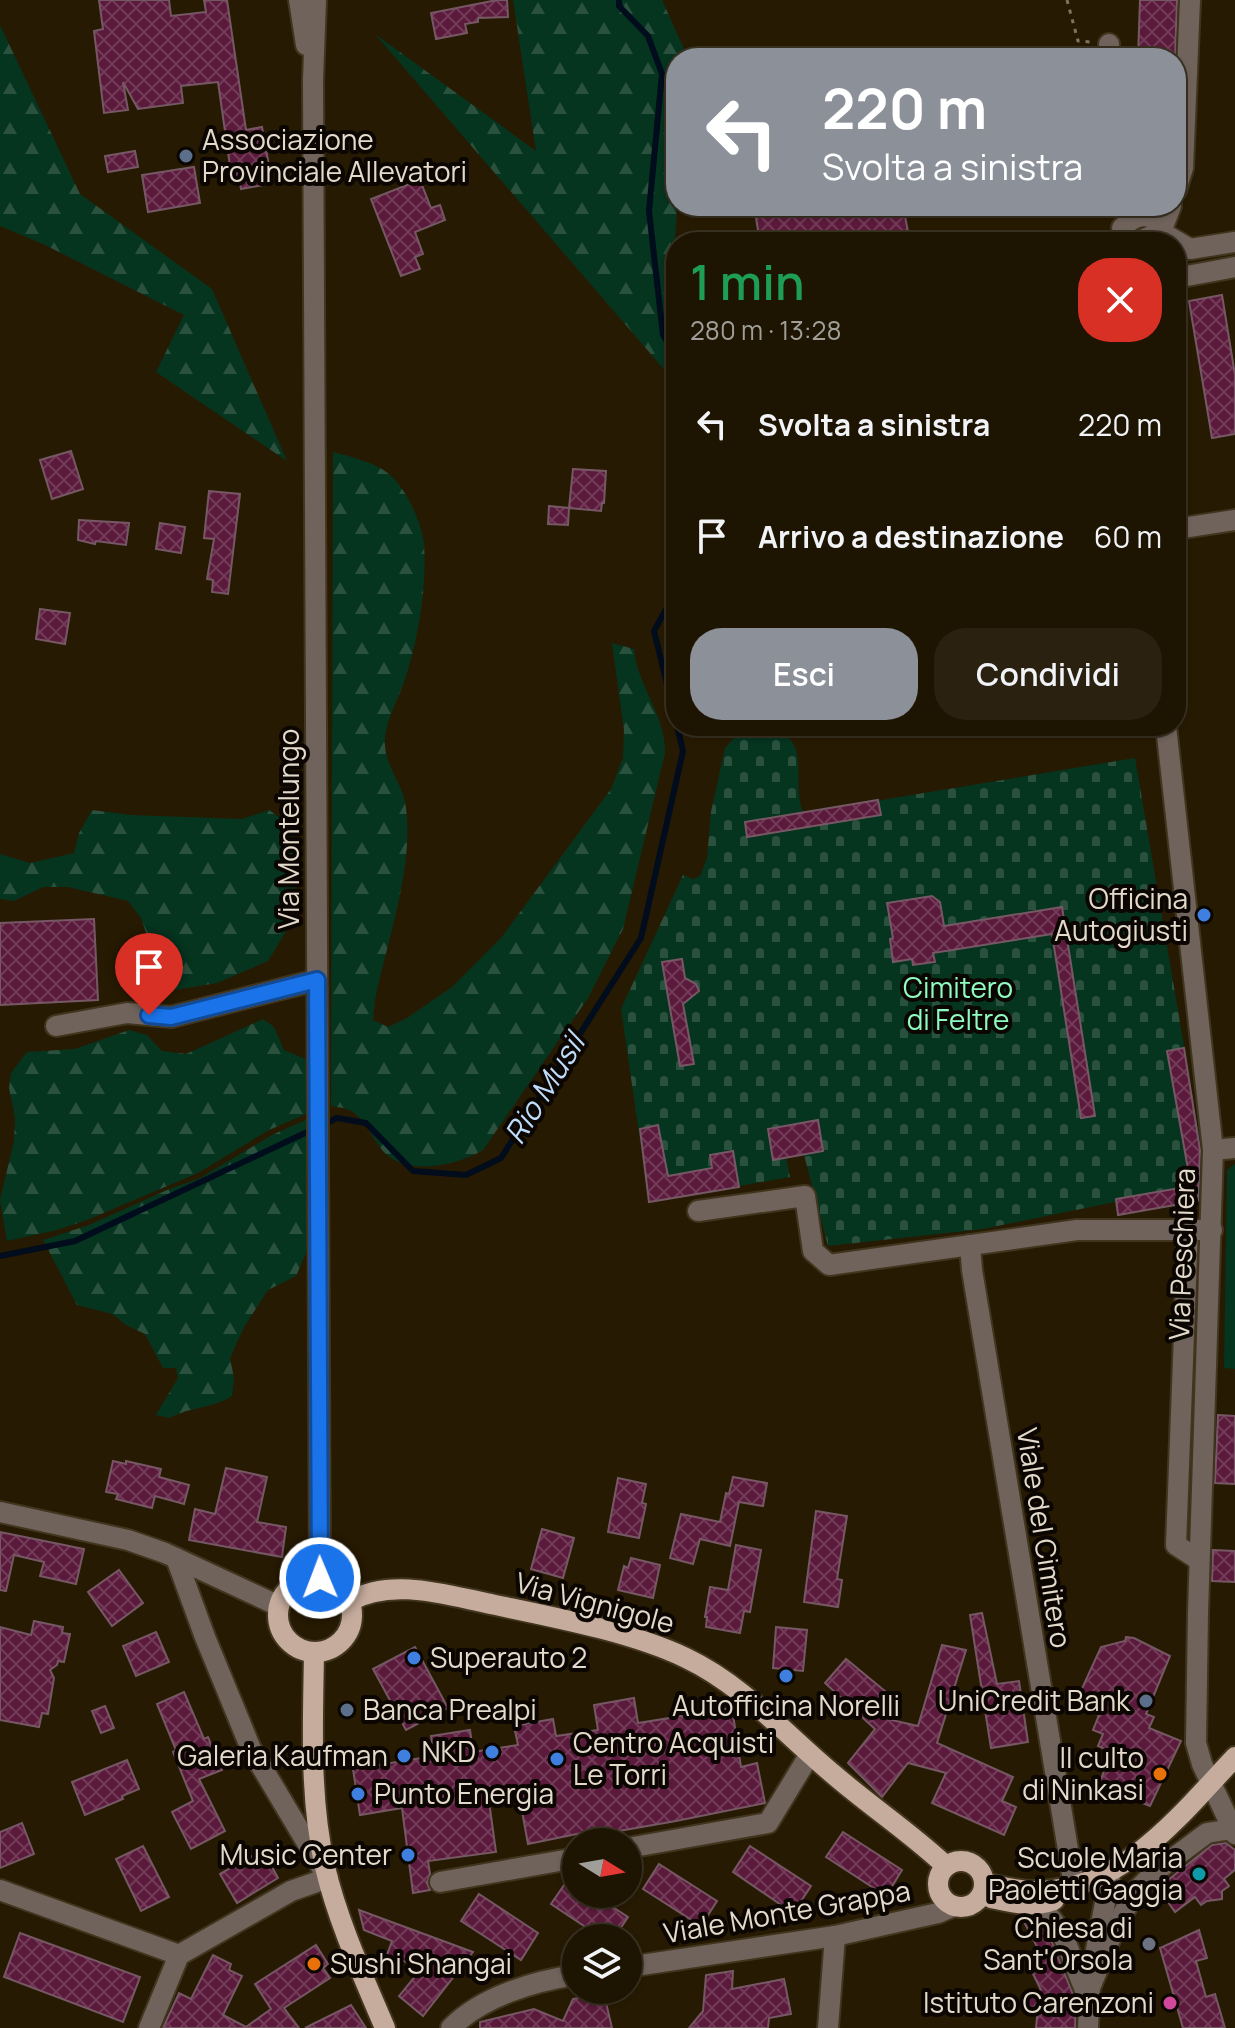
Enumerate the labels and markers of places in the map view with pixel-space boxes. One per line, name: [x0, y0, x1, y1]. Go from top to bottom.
place label: Associazione Provinciale Allevatori: [202, 120, 467, 190]
marker: Associazione Provinciale Allevatori: [177, 147, 195, 165]
place label: Officina Autogiusti: [1054, 879, 1188, 949]
marker: Officina Autogiusti: [1195, 906, 1213, 924]
pin: [115, 933, 183, 1015]
place label: Superauto 2: [430, 1638, 587, 1676]
marker: Superauto 2: [405, 1649, 423, 1667]
marker: Autofficina Norelli: [777, 1667, 795, 1685]
place label: UniCredit Bank: [938, 1681, 1131, 1719]
place label: Autofficina Norelli: [672, 1686, 900, 1724]
place label: Banca Prealpi: [363, 1690, 537, 1728]
marker: UniCredit Bank: [1137, 1692, 1155, 1710]
marker: Banca Prealpi: [338, 1701, 356, 1719]
place label: Centro Acquisti Le Torri: [573, 1723, 774, 1793]
place label: NKD: [421, 1732, 476, 1770]
place label: Galeria Kaufman: [177, 1736, 388, 1774]
place label: Il culto di Ninkasi: [1022, 1738, 1144, 1808]
marker: NKD: [483, 1743, 501, 1761]
marker: Galeria Kaufman: [395, 1747, 413, 1765]
marker: Centro Acquisti Le Torri: [548, 1750, 566, 1768]
marker: Il culto di Ninkasi: [1151, 1765, 1169, 1783]
place label: Punto Energia: [374, 1774, 554, 1812]
marker: Punto Energia: [349, 1785, 367, 1803]
place label: Music Center: [220, 1835, 392, 1873]
place label: Scuole Maria Paoletti Gaggia: [988, 1838, 1183, 1908]
marker: Music Center: [399, 1846, 417, 1864]
marker: Scuole Maria Paoletti Gaggia: [1190, 1865, 1208, 1883]
place label: Chiesa di Sant'Orsola: [983, 1908, 1133, 1978]
marker: Chiesa di Sant'Orsola: [1140, 1935, 1158, 1953]
place label: Sushi Shangai: [330, 1944, 512, 1982]
marker: Sushi Shangai: [305, 1955, 323, 1973]
place label: Istituto Carenzoni: [923, 1983, 1154, 2021]
marker: Istituto Carenzoni: [1161, 1994, 1179, 2012]

